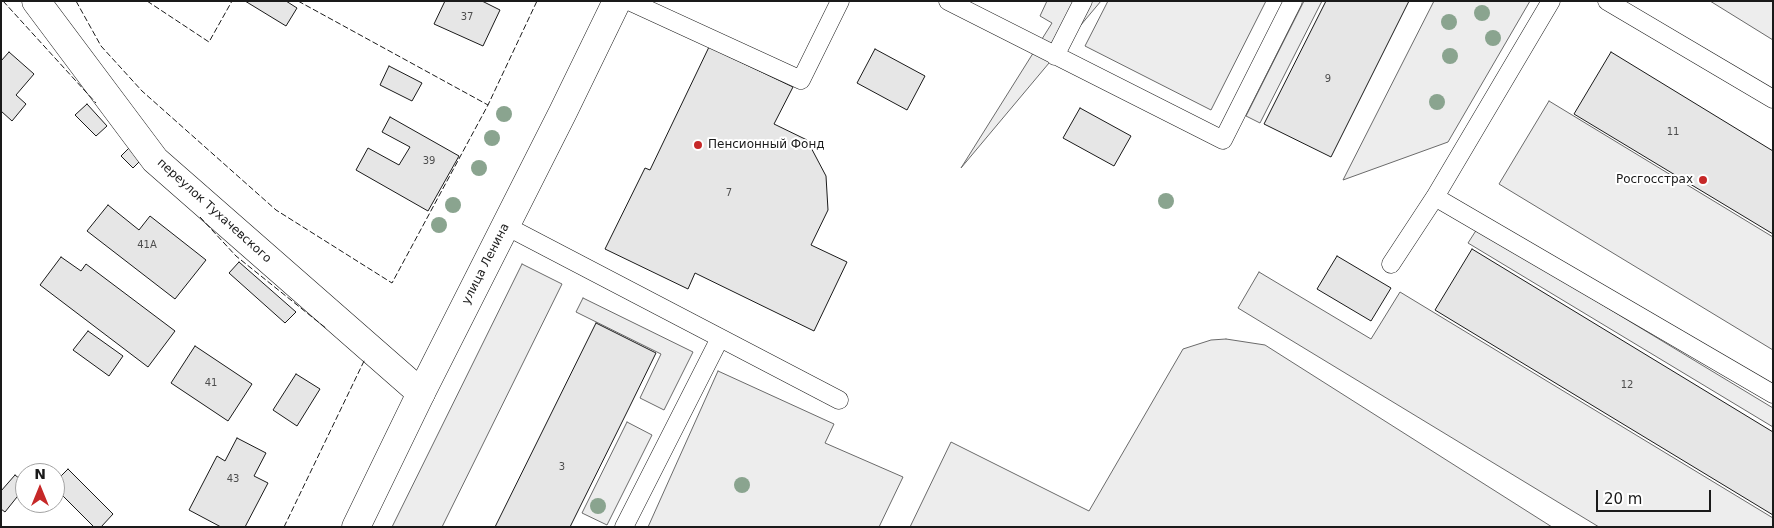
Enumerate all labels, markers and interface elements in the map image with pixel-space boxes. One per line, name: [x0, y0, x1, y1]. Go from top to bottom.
house number: 37: [461, 11, 473, 23]
house number: 9: [1325, 73, 1331, 85]
house number: 11: [1667, 126, 1679, 138]
place label: Пенсионный Фонд: [708, 138, 825, 152]
marker: Пенсионный Фонд: [692, 139, 704, 151]
house number: 39: [423, 155, 435, 167]
street label: переулок Тухачевского: [154, 156, 274, 266]
place label: Росгосстрах: [1616, 173, 1693, 187]
marker: Росгосстрах: [1697, 174, 1709, 186]
house number: 7: [726, 187, 732, 199]
street label: улица Ленина: [459, 221, 513, 307]
house number: 41А: [137, 239, 157, 251]
house number: 41: [205, 377, 217, 389]
house number: 12: [1621, 379, 1633, 391]
house number: 3: [559, 461, 565, 473]
north arrow: [15, 463, 65, 513]
text: N: [34, 466, 46, 482]
house number: 43: [227, 473, 239, 485]
scale bar: [1599, 480, 1714, 512]
text: 20 m: [1604, 490, 1642, 508]

